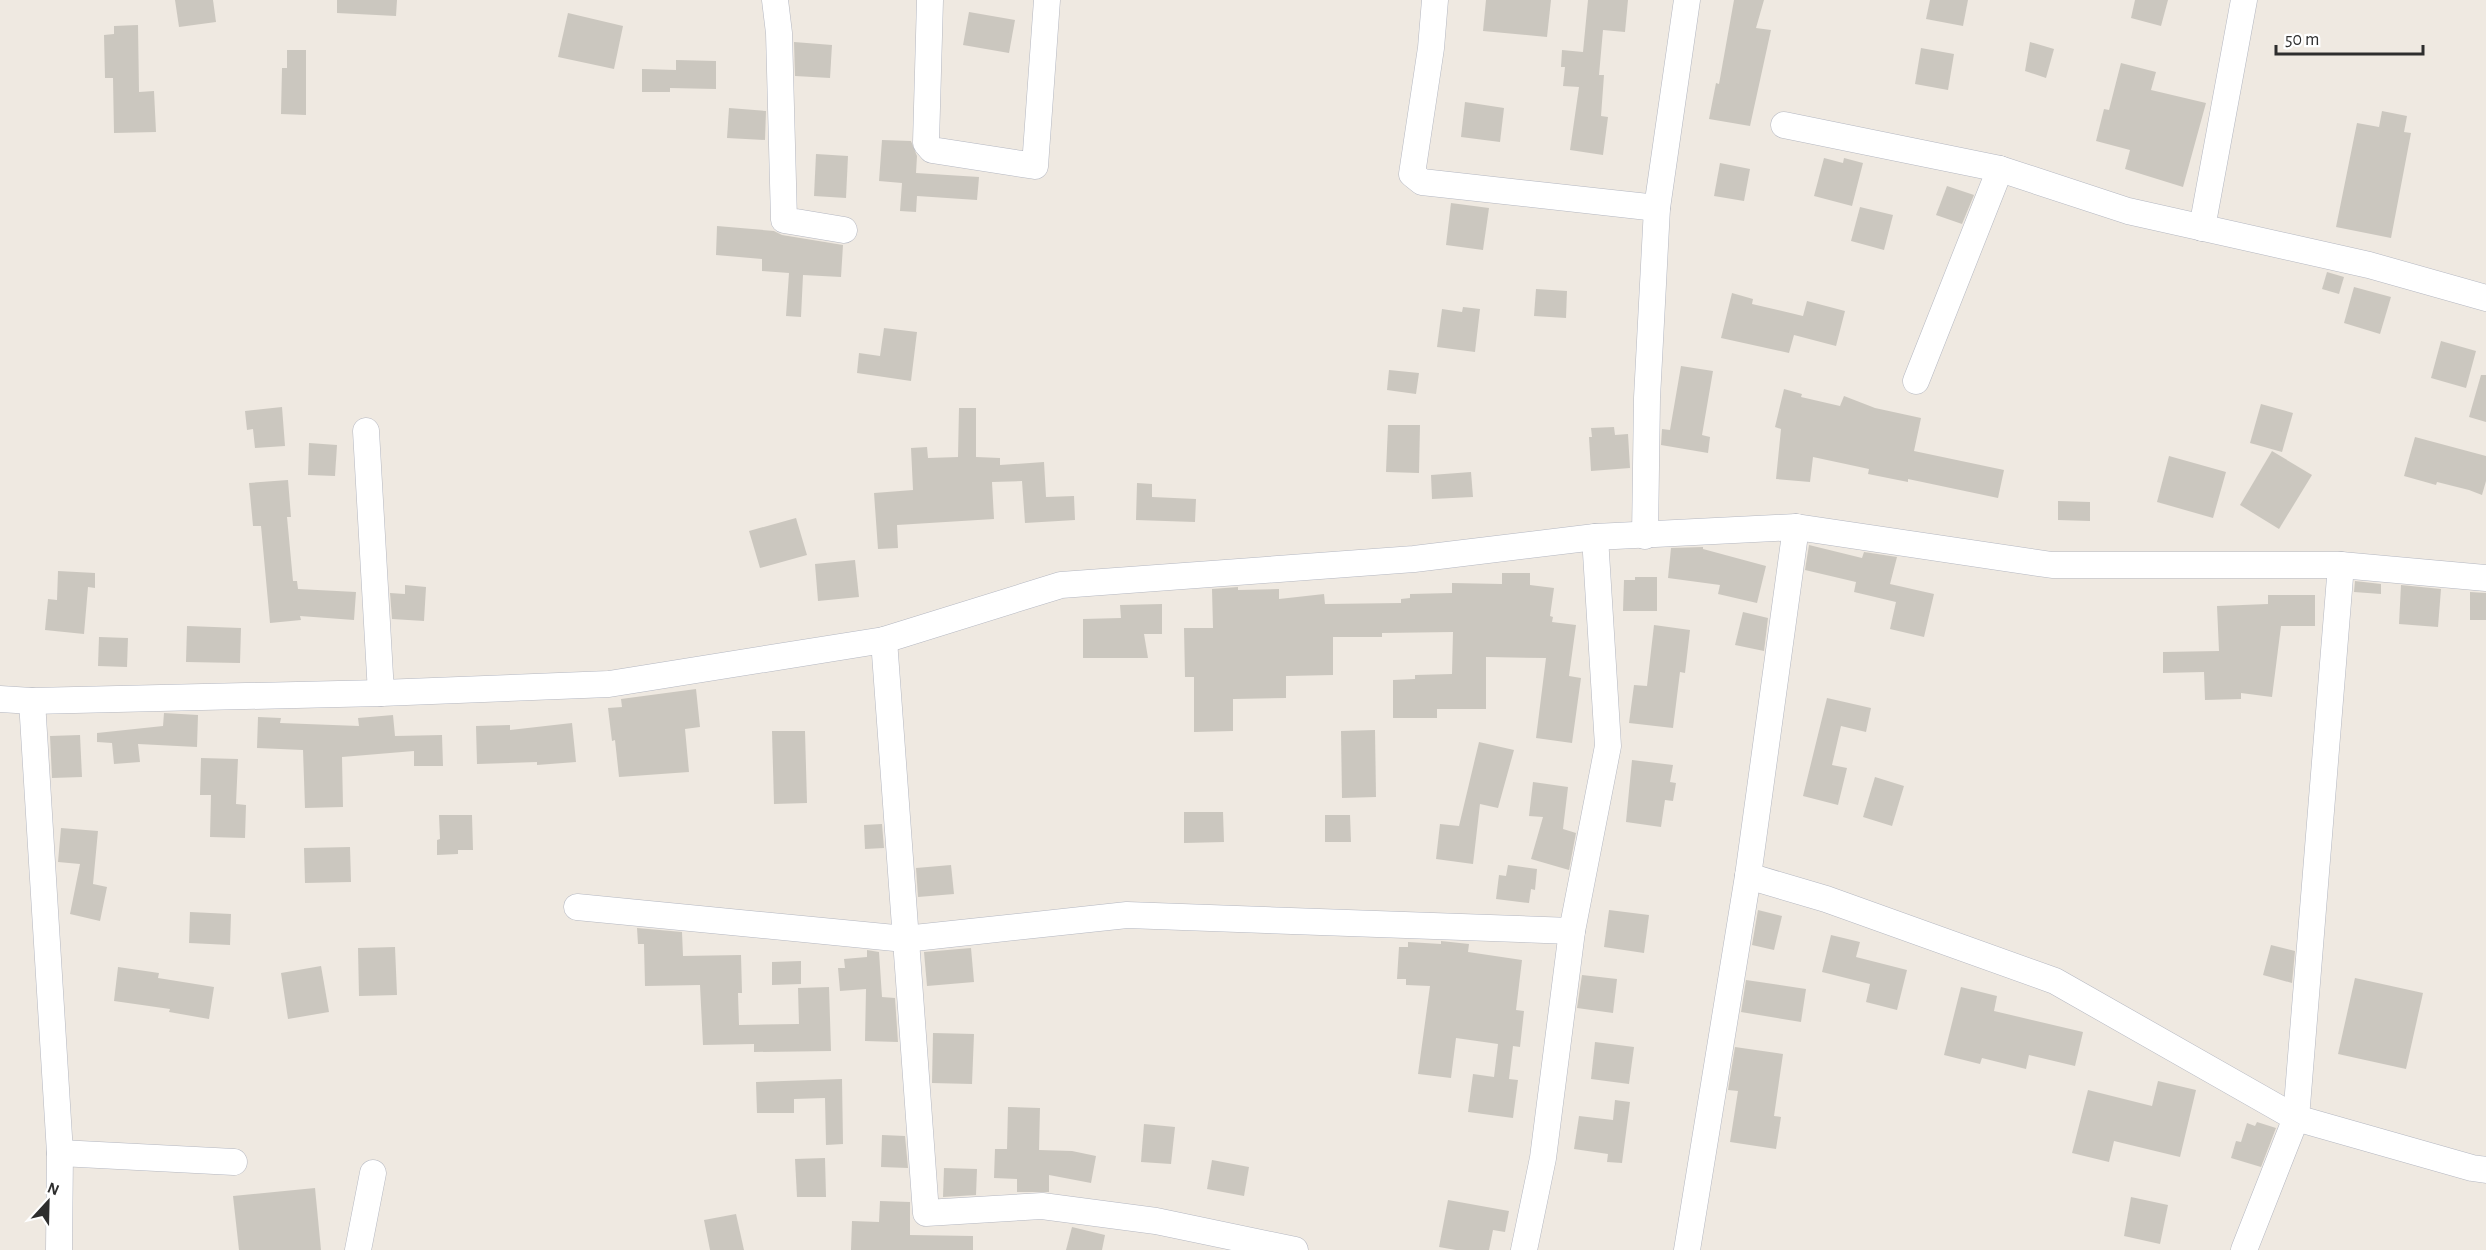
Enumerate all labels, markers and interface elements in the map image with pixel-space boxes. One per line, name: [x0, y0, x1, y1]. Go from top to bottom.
scale bar: [2276, 18, 2423, 56]
text: 50 m: [2285, 31, 2319, 49]
north arrow: [18, 1172, 78, 1232]
text: N: [45, 1180, 61, 1199]

